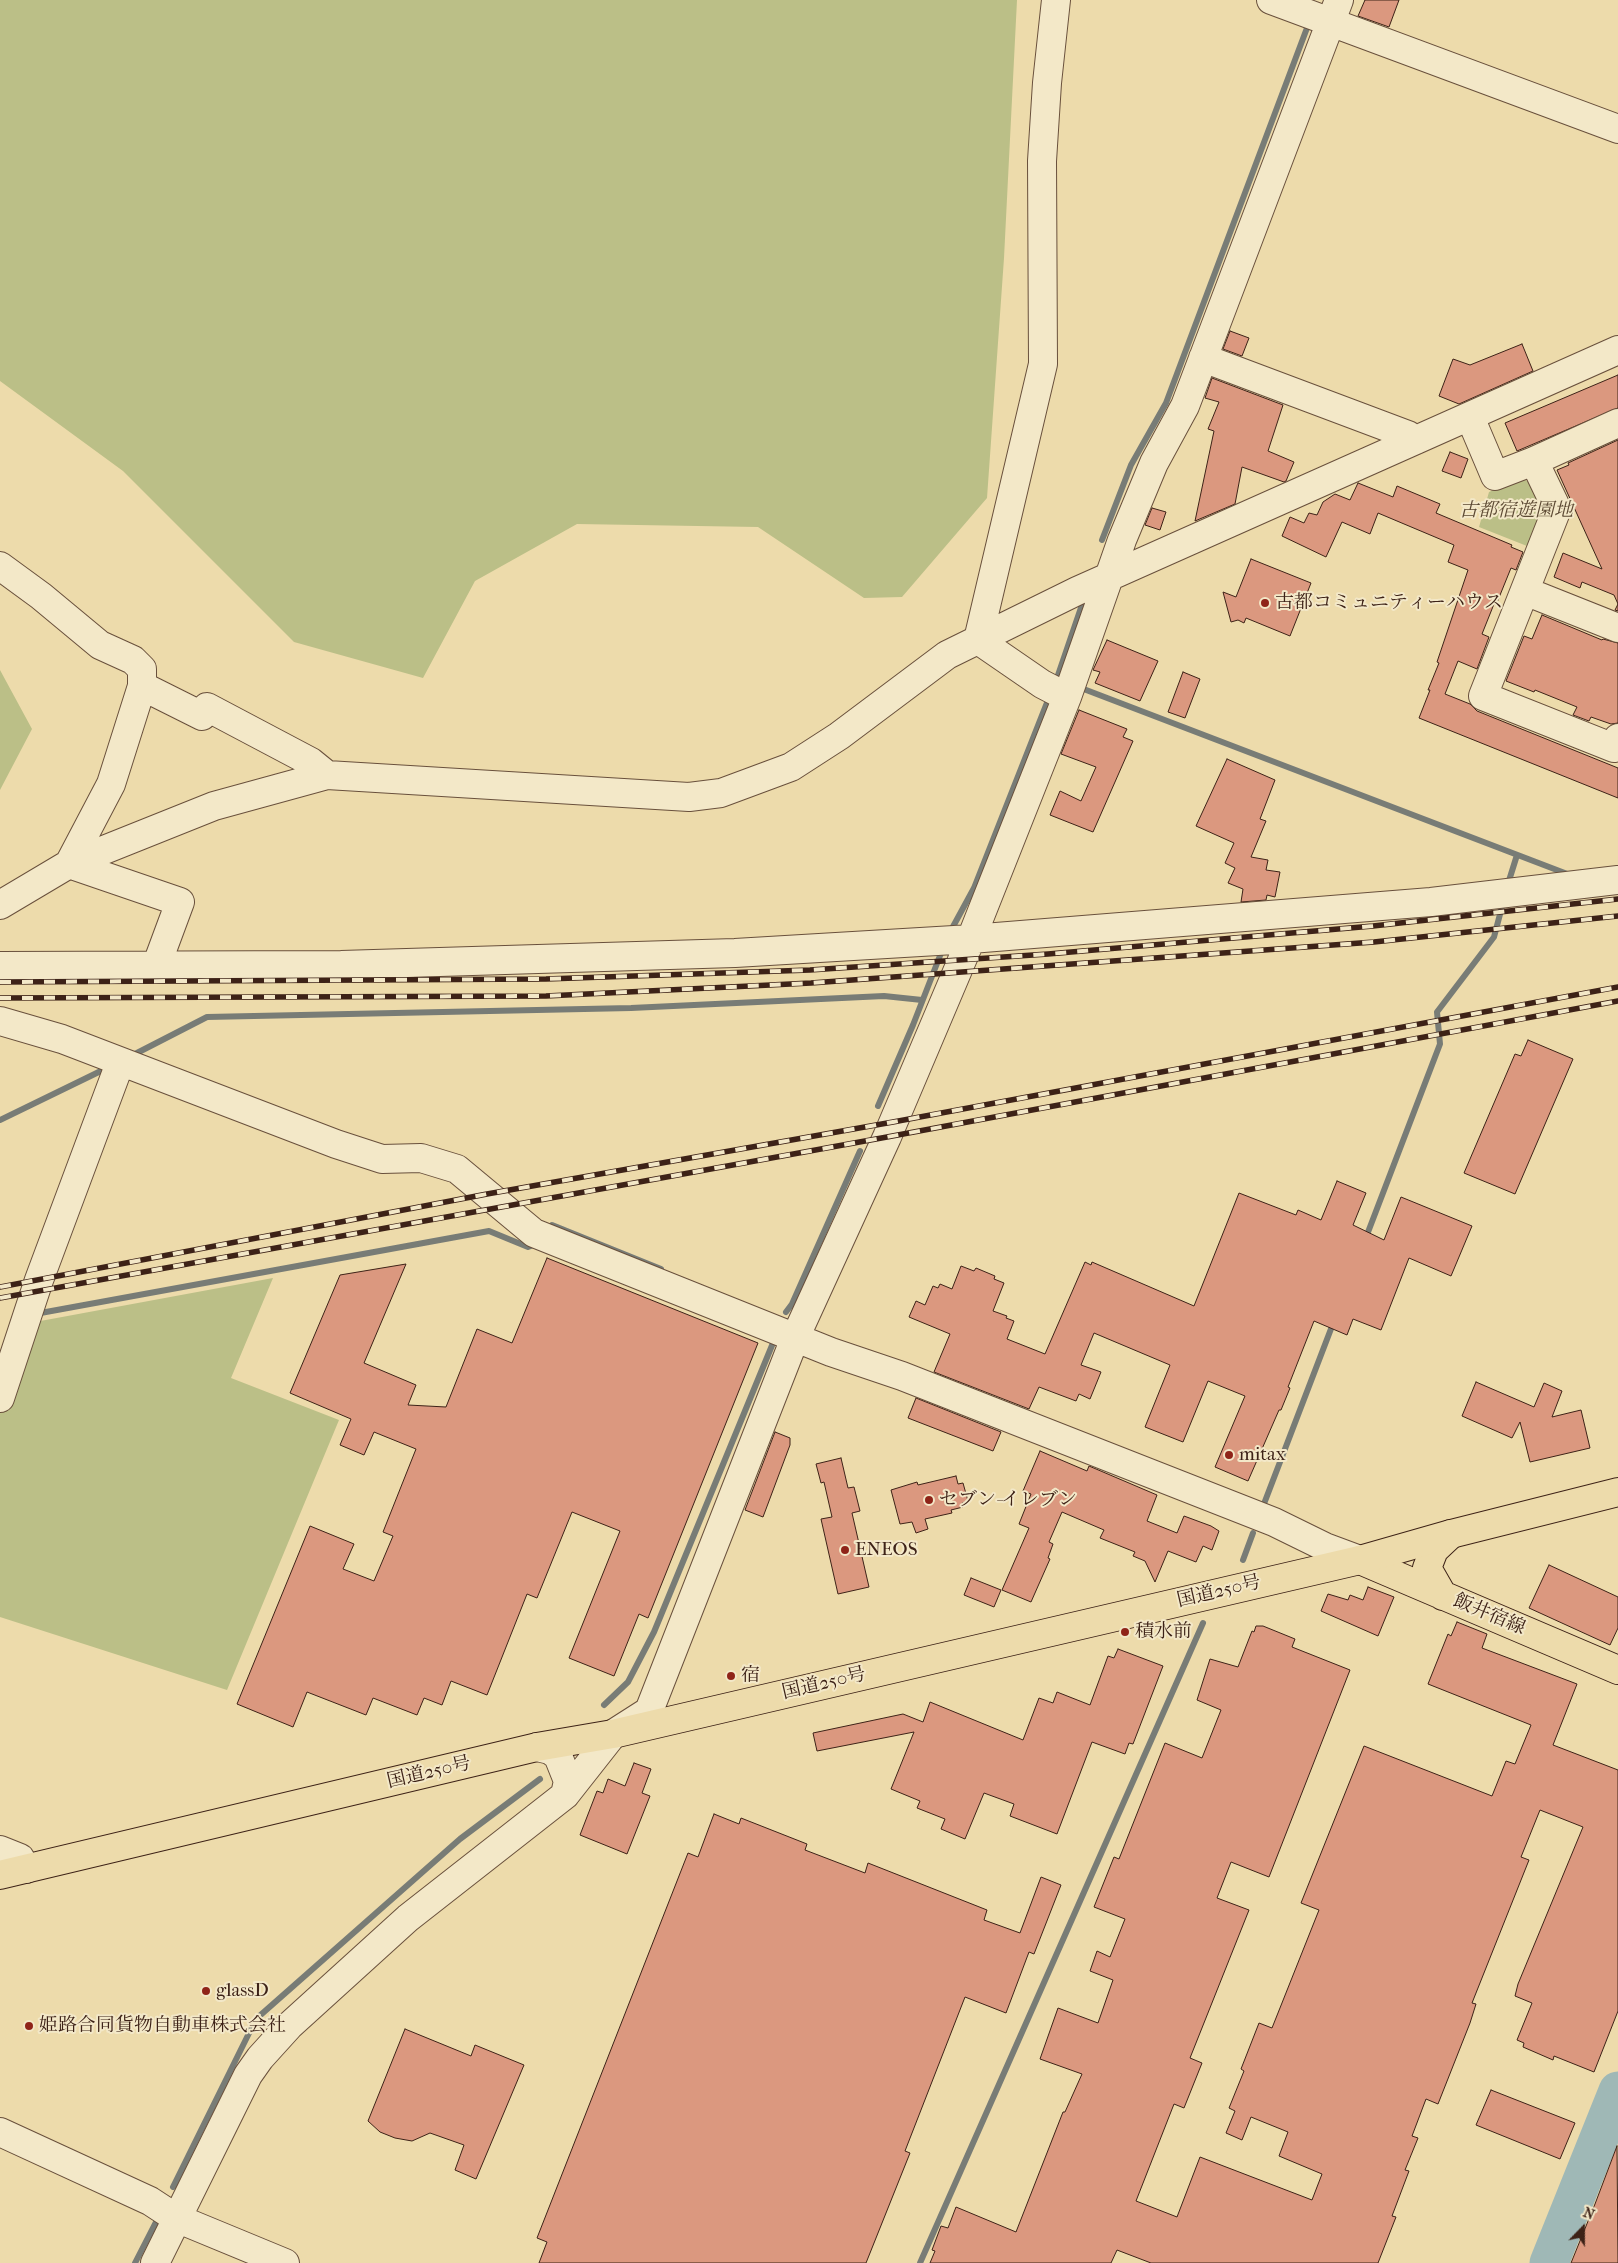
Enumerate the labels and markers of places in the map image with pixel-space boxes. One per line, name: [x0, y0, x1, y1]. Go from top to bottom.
place label: 古都コミュニティーハウス: [1275, 592, 1503, 614]
marker: 古都コミュニティーハウス: [1259, 597, 1271, 609]
place label: mitax: [1239, 1444, 1286, 1466]
marker: mitax: [1223, 1449, 1235, 1461]
place label: セブン-イレブン: [939, 1489, 1077, 1511]
marker: セブン-イレブン: [923, 1494, 935, 1506]
place label: ENEOS: [855, 1539, 917, 1561]
marker: ENEOS: [839, 1544, 851, 1556]
place label: 積水前: [1135, 1621, 1192, 1643]
marker: 積水前: [1119, 1626, 1131, 1638]
place label: 宿: [741, 1665, 760, 1687]
marker: 宿: [725, 1670, 737, 1682]
place label: glassD: [216, 1980, 269, 2002]
marker: glassD: [200, 1985, 212, 1997]
place label: 姫路合同貨物自動車株式会社: [39, 2015, 286, 2037]
marker: 姫路合同貨物自動車株式会社: [23, 2020, 35, 2032]

